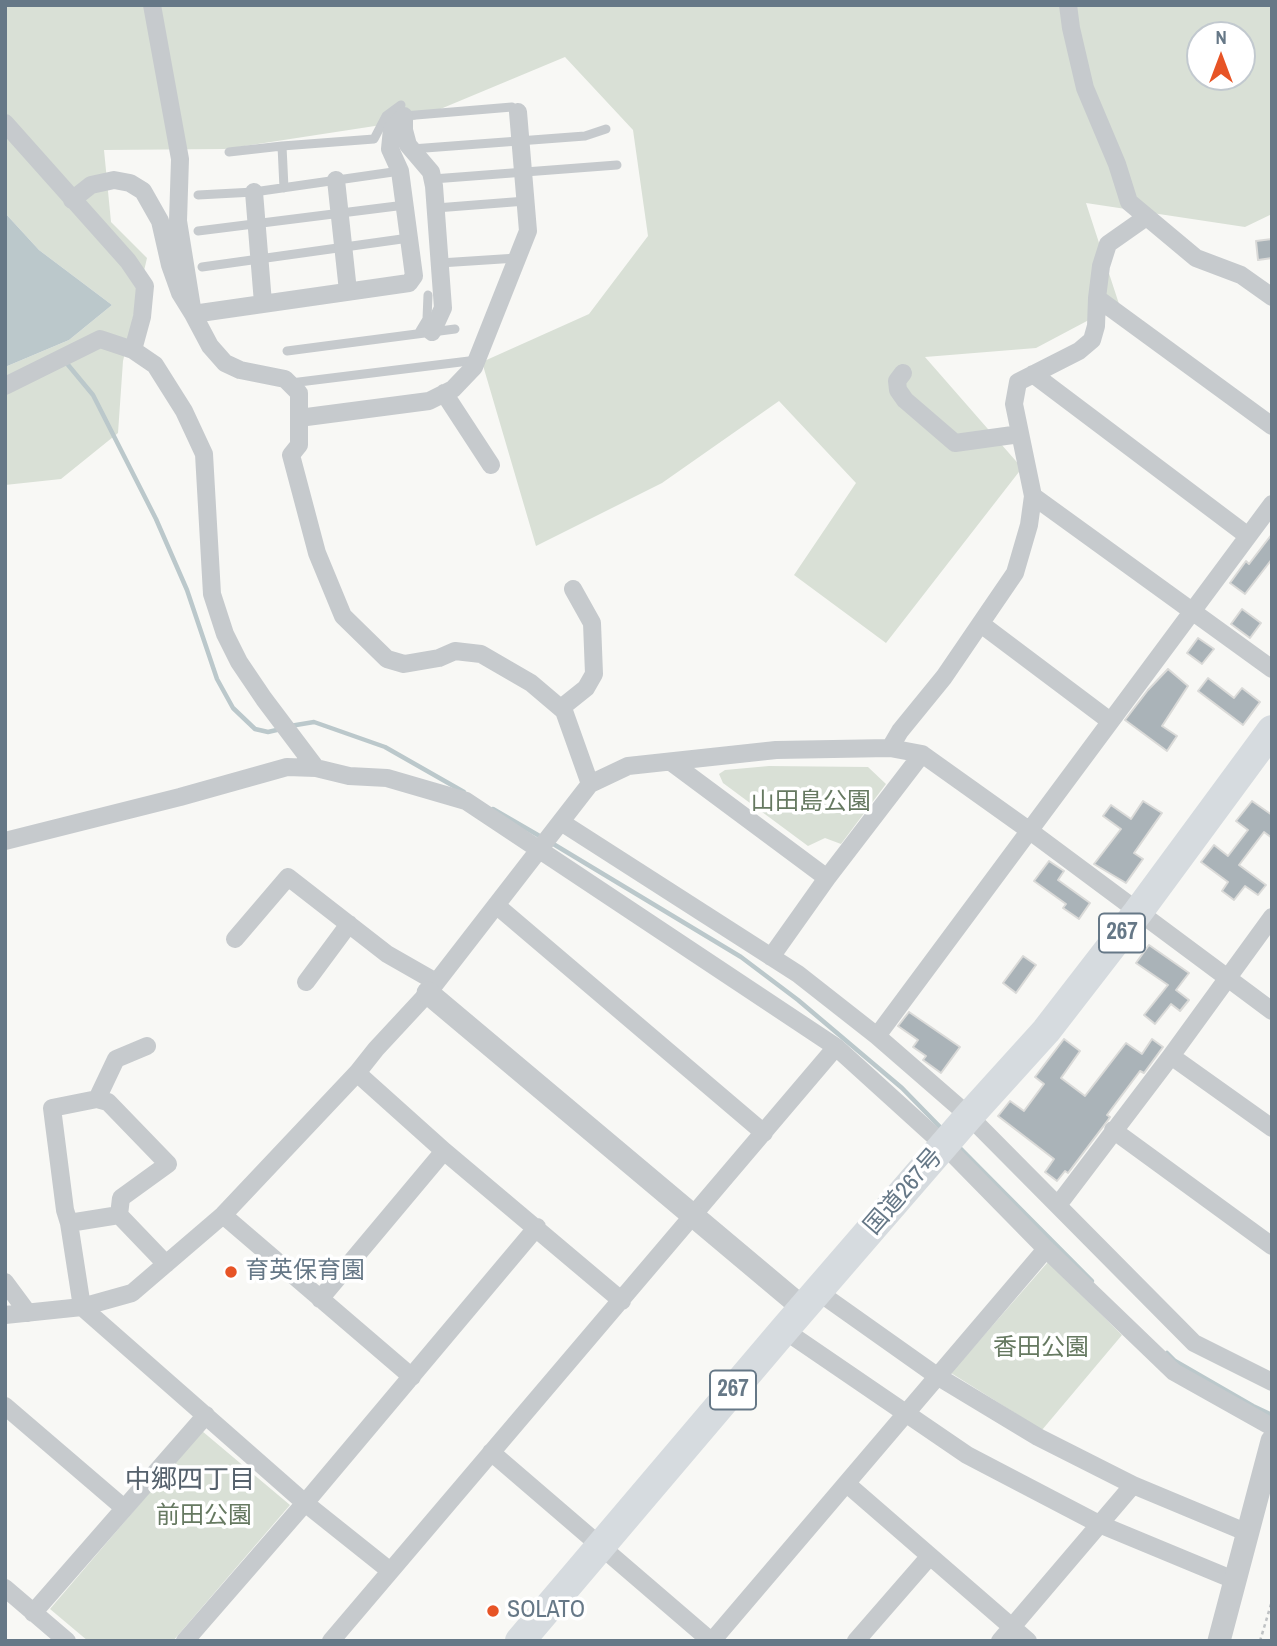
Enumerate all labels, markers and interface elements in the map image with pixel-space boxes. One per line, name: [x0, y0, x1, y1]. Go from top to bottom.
north arrow: [1186, 21, 1256, 91]
text: N: [1215, 24, 1227, 50]
park label: 山田島公園: [751, 789, 871, 817]
road number: 267: [1099, 914, 1145, 952]
street label: 国道267号: [859, 1143, 949, 1241]
place label: 育英保育園: [245, 1258, 365, 1286]
marker: 育英保育園: [223, 1264, 239, 1280]
park label: 香田公園: [993, 1335, 1089, 1363]
road number: 267: [710, 1371, 756, 1410]
district label: 中郷四丁目: [125, 1465, 255, 1497]
park label: 前田公園: [156, 1503, 252, 1531]
place label: SOLATO: [507, 1597, 585, 1625]
marker: SOLATO: [485, 1603, 501, 1619]

